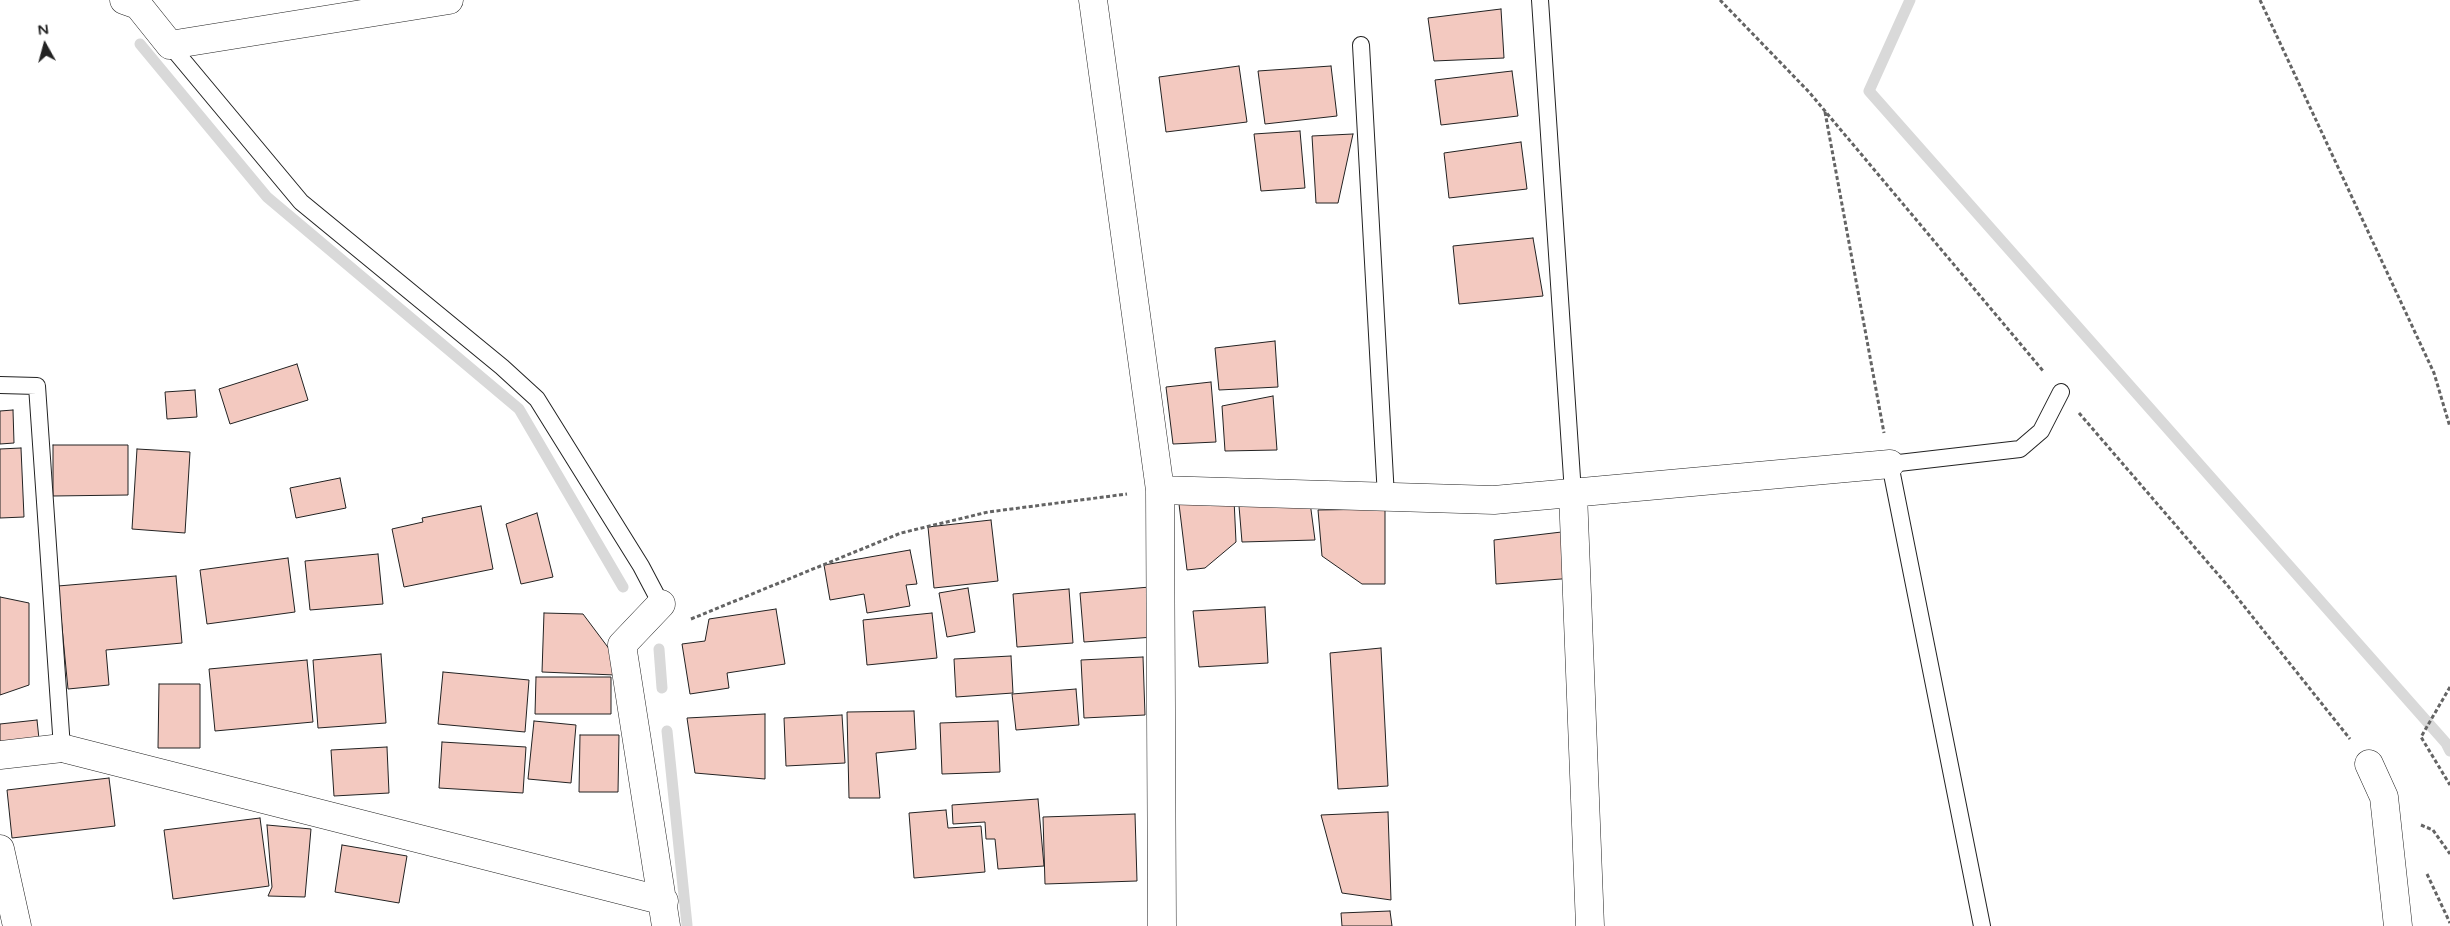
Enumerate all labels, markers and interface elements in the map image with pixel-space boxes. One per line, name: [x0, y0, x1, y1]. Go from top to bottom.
north arrow: [20, 20, 70, 70]
text: N: [36, 20, 50, 39]

